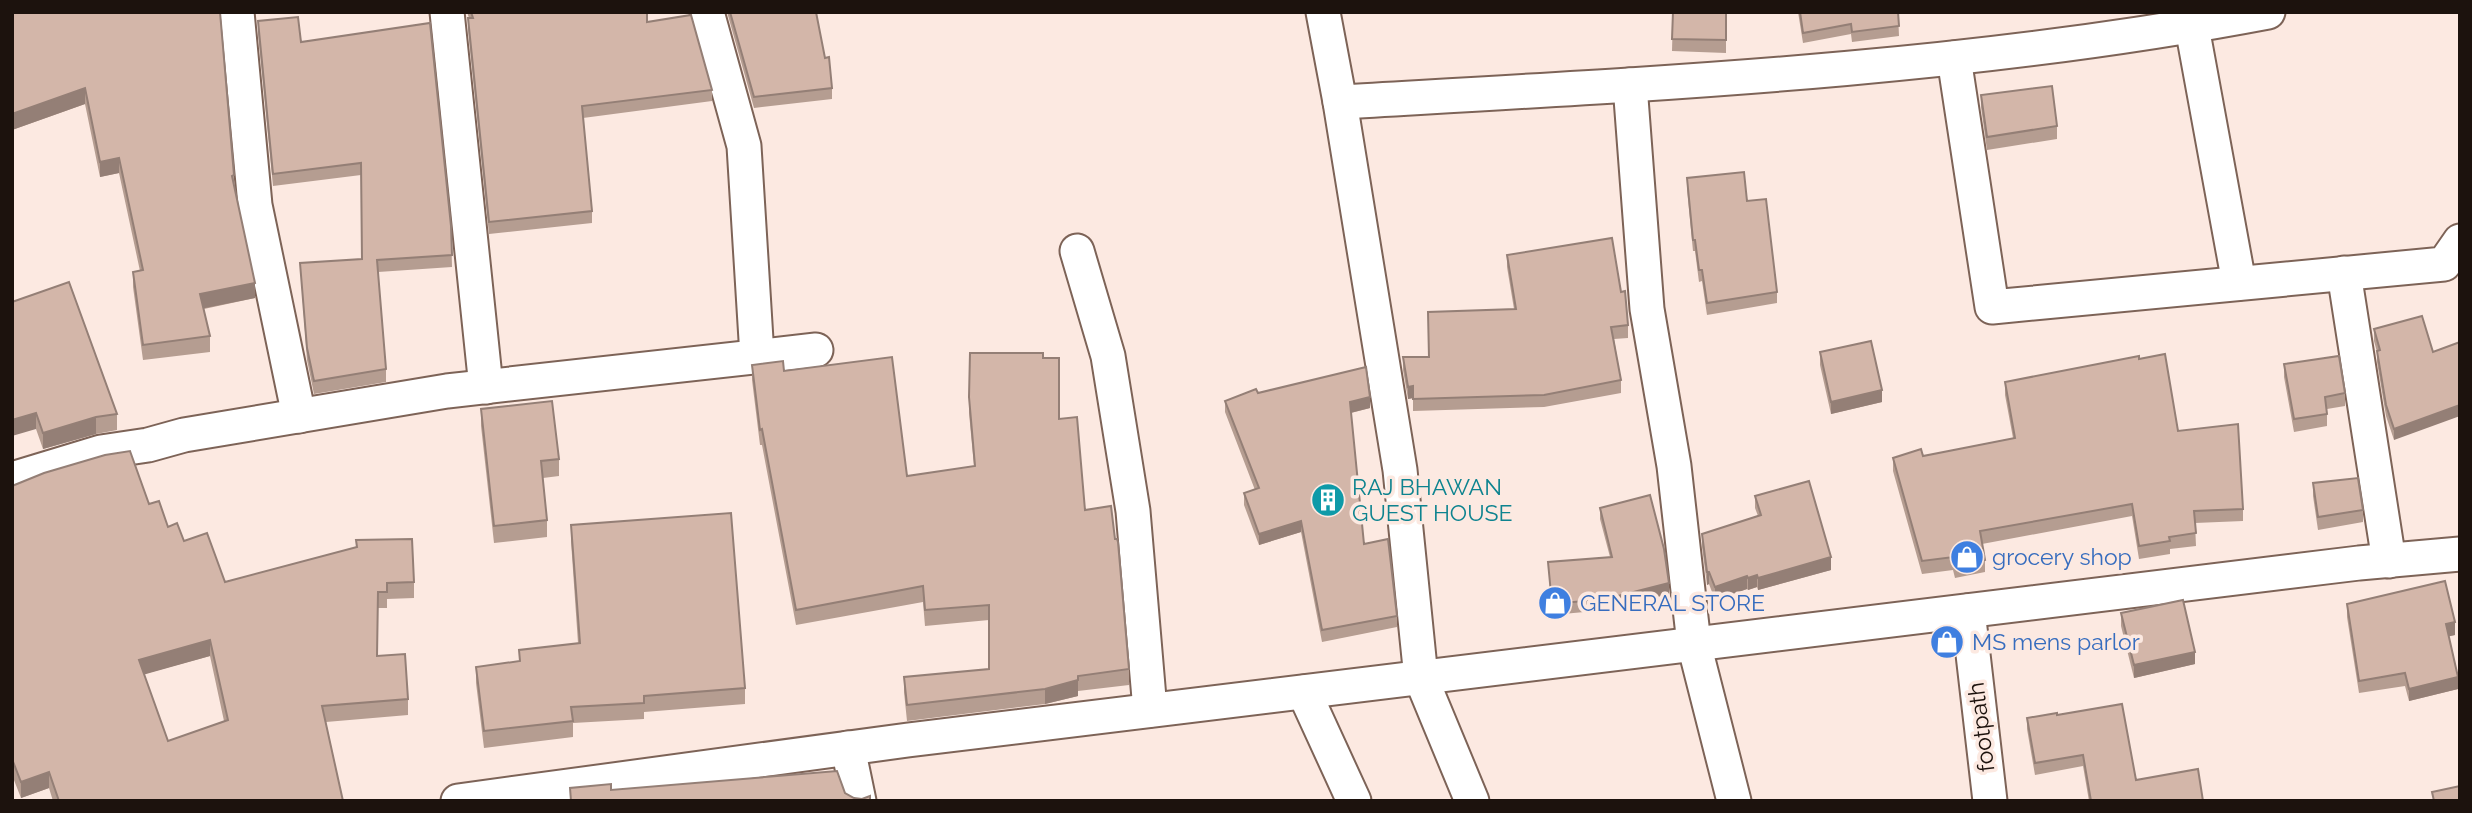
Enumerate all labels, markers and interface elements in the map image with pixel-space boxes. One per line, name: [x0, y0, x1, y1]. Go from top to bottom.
place label: RAJ BHAWAN GUEST HOUSE: [1352, 473, 1512, 526]
building icon: RAJ BHAWAN GUEST HOUSE: [1309, 481, 1347, 519]
shop icon: grocery shop: [1948, 538, 1986, 576]
place label: grocery shop: [1992, 543, 2132, 570]
shop icon: GENERAL STORE: [1536, 584, 1574, 622]
place label: GENERAL STORE: [1580, 589, 1765, 616]
shop icon: MS mens parlor: [1928, 623, 1966, 661]
place label: MS mens parlor: [1972, 628, 2140, 655]
street label: footpath: [1962, 681, 1999, 773]

